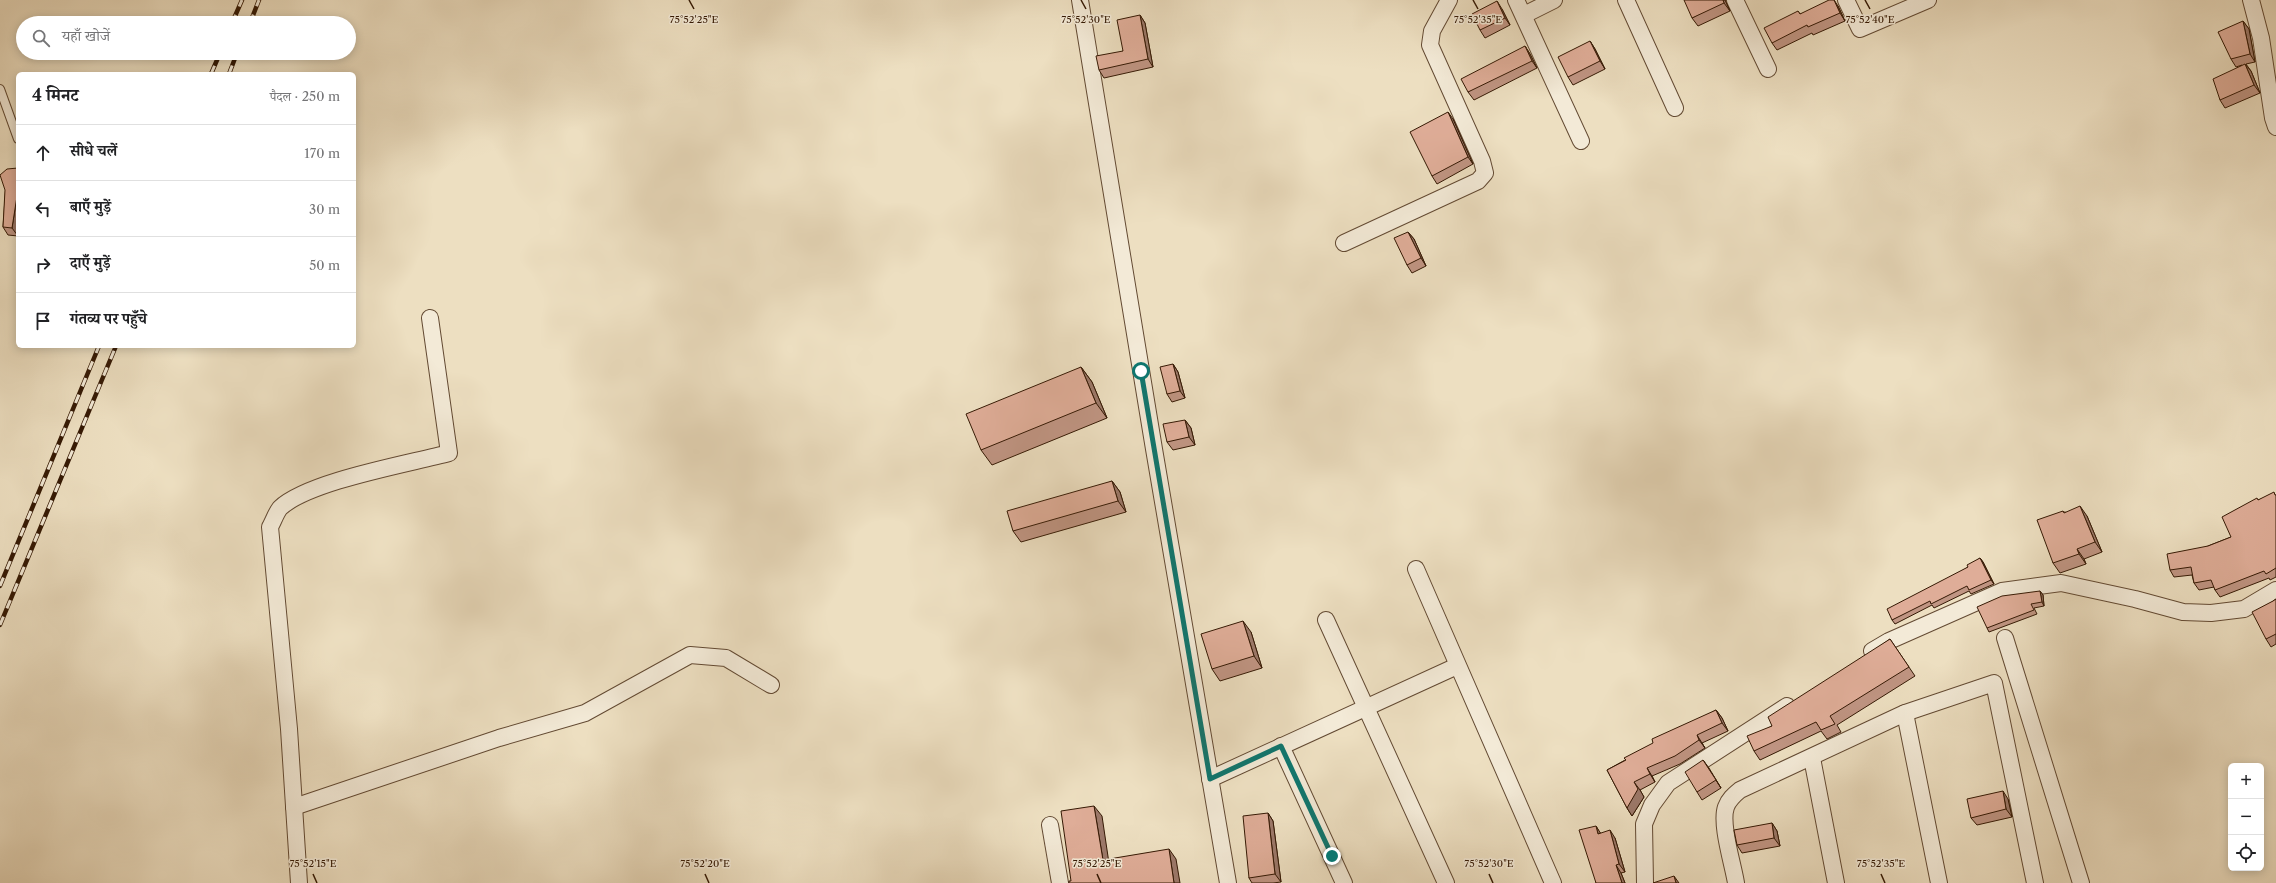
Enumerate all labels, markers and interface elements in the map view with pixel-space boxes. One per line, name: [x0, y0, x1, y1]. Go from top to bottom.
text: 75°52'25"E: [670, 13, 718, 26]
text: 75°52'30"E: [1061, 13, 1111, 26]
text: 75°52'35"E: [1454, 13, 1502, 26]
text: 75°52'40"E: [1845, 13, 1895, 26]
search box: [16, 16, 356, 60]
text: यहाँ खोजें: [62, 26, 110, 45]
icon: search: [30, 27, 52, 49]
text: 4 मिनट: [32, 85, 79, 105]
text: पैदल · 250 m: [270, 88, 340, 104]
text: सीधे चलें: [70, 141, 117, 160]
icon: ahead: [32, 142, 54, 164]
text: 170 m: [304, 145, 340, 161]
text: बाएँ मुड़ें: [70, 197, 111, 216]
icon: left: [32, 198, 54, 220]
text: 30 m: [309, 201, 340, 217]
text: दाएँ मुड़ें: [70, 253, 110, 272]
icon: right: [32, 254, 54, 276]
text: 50 m: [309, 257, 340, 273]
text: गंतव्य पर पहुँचे: [70, 309, 147, 328]
icon: arrive: [32, 310, 54, 332]
route start: [1132, 362, 1150, 380]
map controls: [2228, 763, 2264, 871]
button: +: [2228, 763, 2264, 799]
button: −: [2228, 799, 2264, 835]
button: locate: [2228, 835, 2264, 871]
route end: [1323, 847, 1341, 865]
text: 75°52'15"E: [289, 857, 337, 870]
text: 75°52'20"E: [680, 857, 730, 870]
text: 75°52'25"E: [1073, 857, 1121, 870]
text: 75°52'30"E: [1464, 857, 1514, 870]
text: 75°52'35"E: [1857, 857, 1905, 870]

